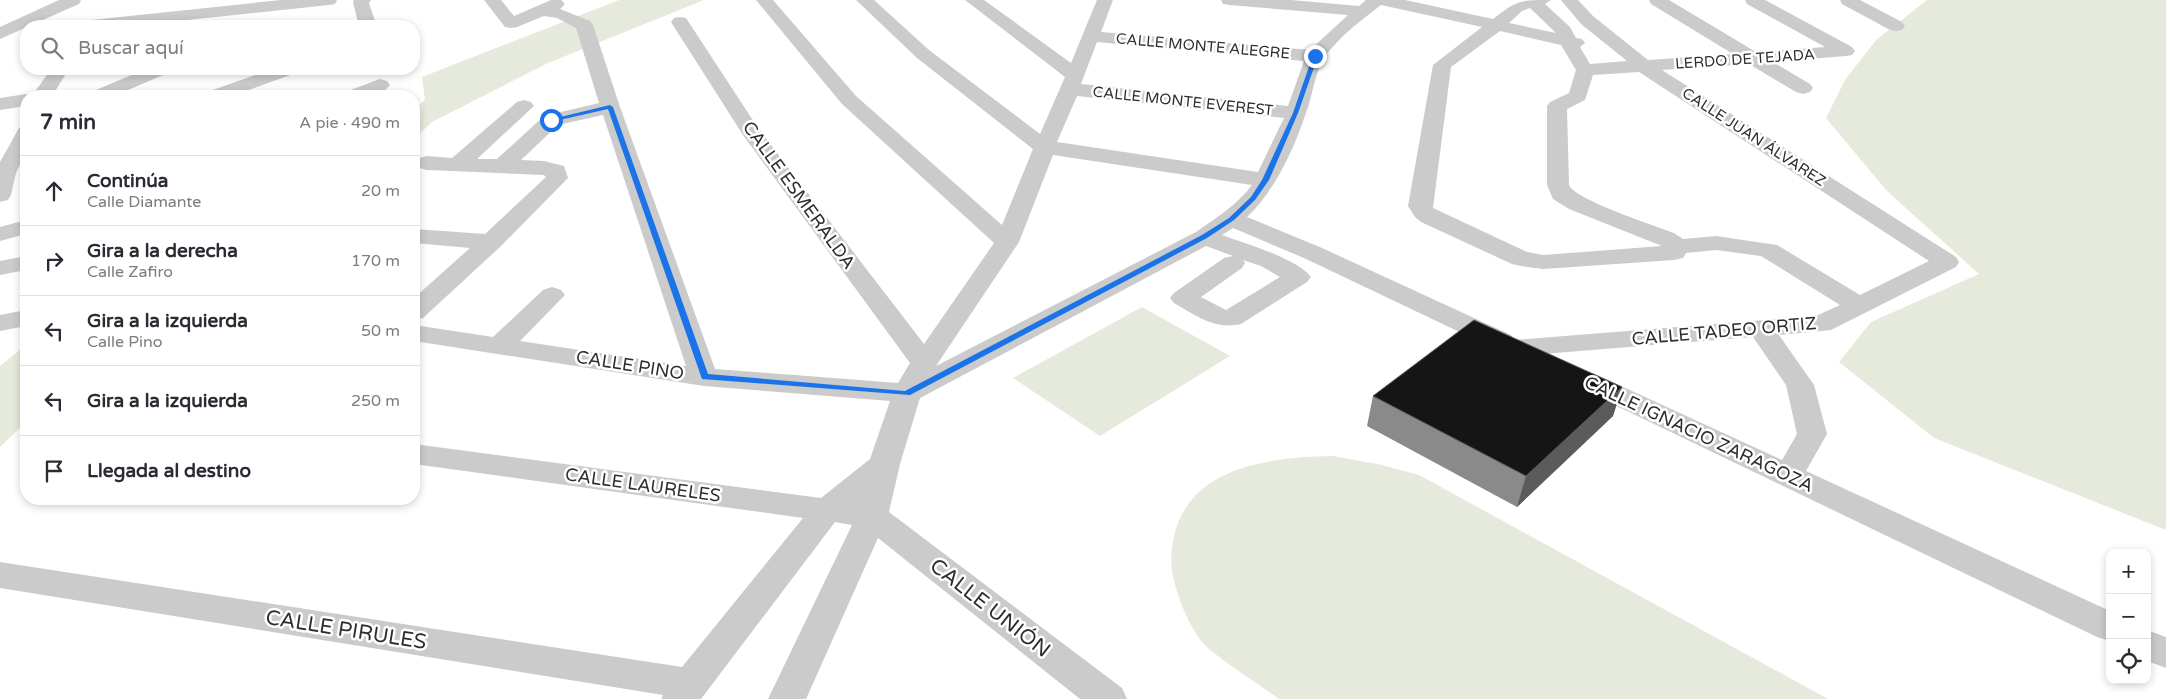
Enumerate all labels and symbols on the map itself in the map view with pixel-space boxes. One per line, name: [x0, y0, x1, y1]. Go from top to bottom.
street label: CALLE MONTE ALEGRE: [1115, 29, 1291, 63]
route end: [1304, 45, 1327, 68]
street label: LERDO DE TEJADA: [1674, 45, 1816, 73]
street label: CALLE MONTE EVEREST: [1092, 83, 1274, 119]
street label: CALLE JUAN ÁLVAREZ: [1679, 84, 1829, 190]
route start: [540, 109, 563, 132]
street label: CALLE ESMERALDA: [738, 117, 860, 273]
street label: CALLE TADEO ORTIZ: [1631, 312, 1817, 350]
street label: CALLE PINO: [574, 346, 686, 384]
street label: CALLE IGNACIO ZARAGOZA: [1581, 371, 1817, 497]
street label: CALLE LAURELES: [564, 463, 722, 507]
street label: CALLE UNIÓN: [925, 553, 1055, 663]
street label: CALLE PIRULES: [264, 605, 428, 655]

